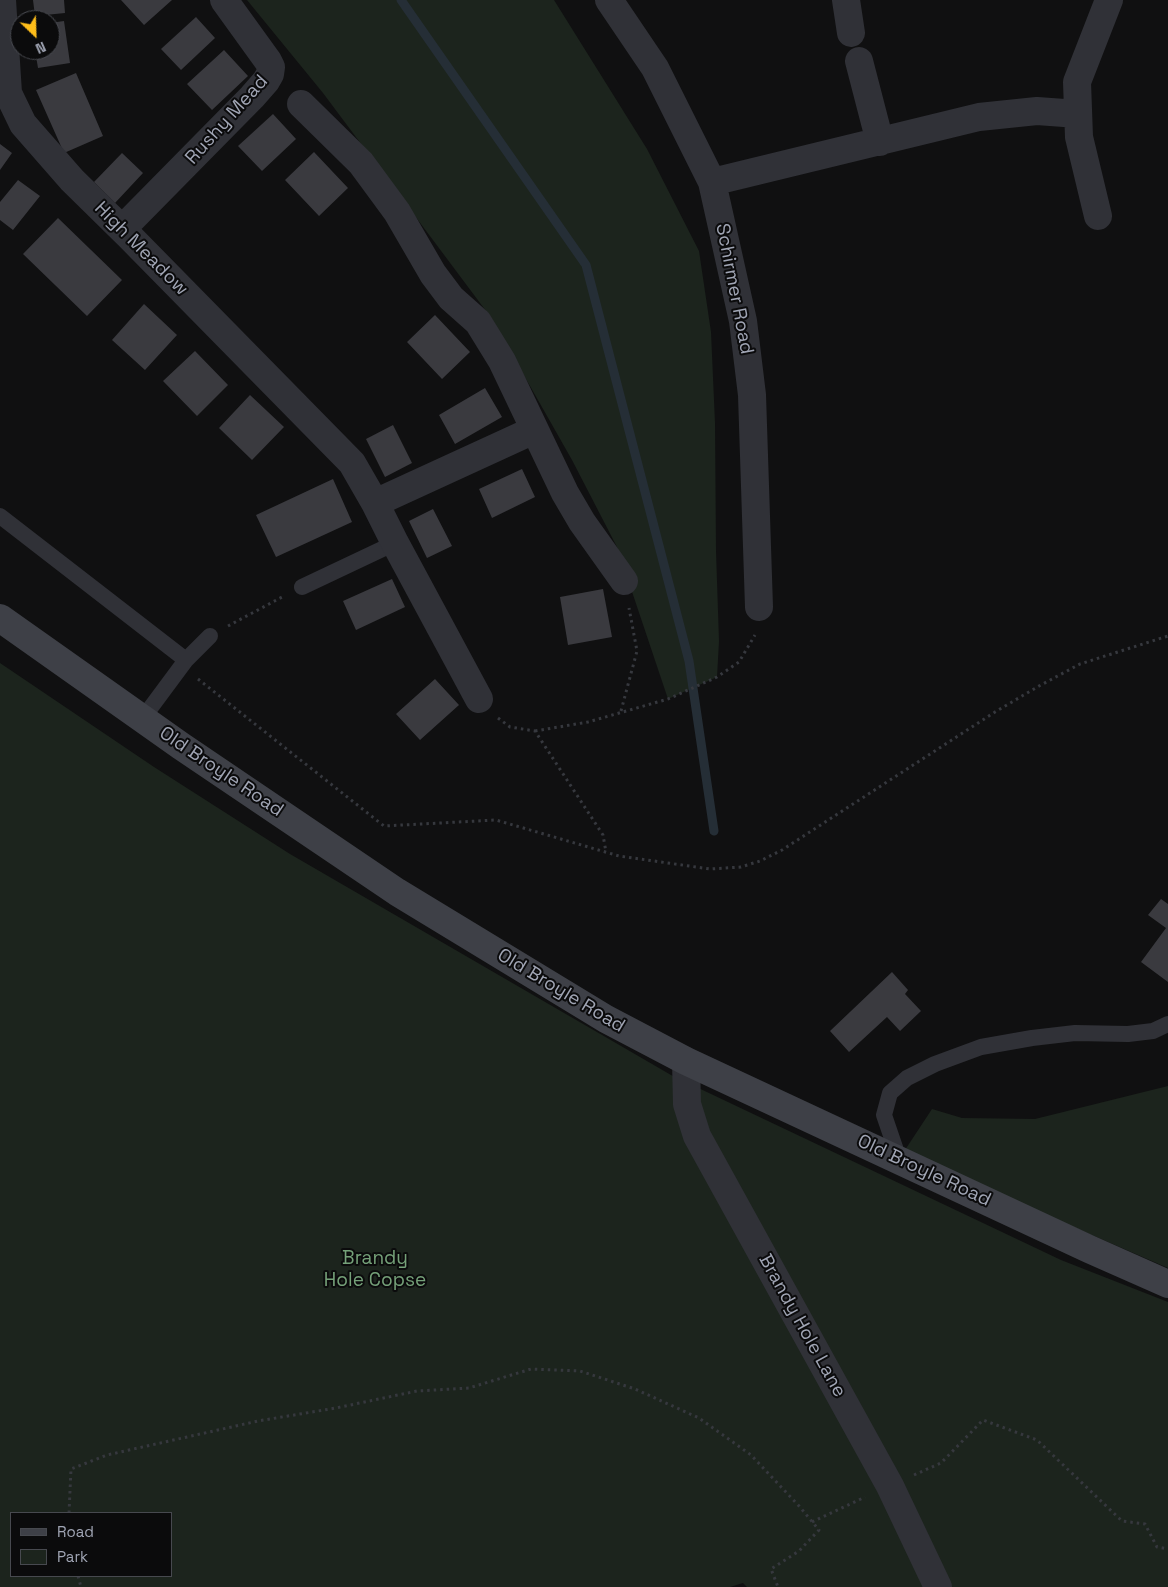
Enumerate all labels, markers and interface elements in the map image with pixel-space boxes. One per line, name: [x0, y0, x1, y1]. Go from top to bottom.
north arrow: [10, 10, 60, 60]
text: N: [33, 38, 49, 58]
street label: Rushy Mead: [181, 71, 273, 169]
street label: High Meadow: [89, 197, 193, 301]
street label: Schirmer Road: [710, 222, 758, 356]
street label: Old Broyle Road: [155, 722, 287, 822]
street label: Old Broyle Road: [493, 944, 629, 1038]
street label: Old Broyle Road: [854, 1130, 994, 1212]
park label: Brandy Hole Copse: [324, 1248, 426, 1292]
street label: Brandy Hole Lane: [753, 1251, 851, 1401]
legend: [10, 1512, 172, 1577]
text: Road: [57, 1522, 94, 1541]
text: Park: [57, 1547, 88, 1566]

